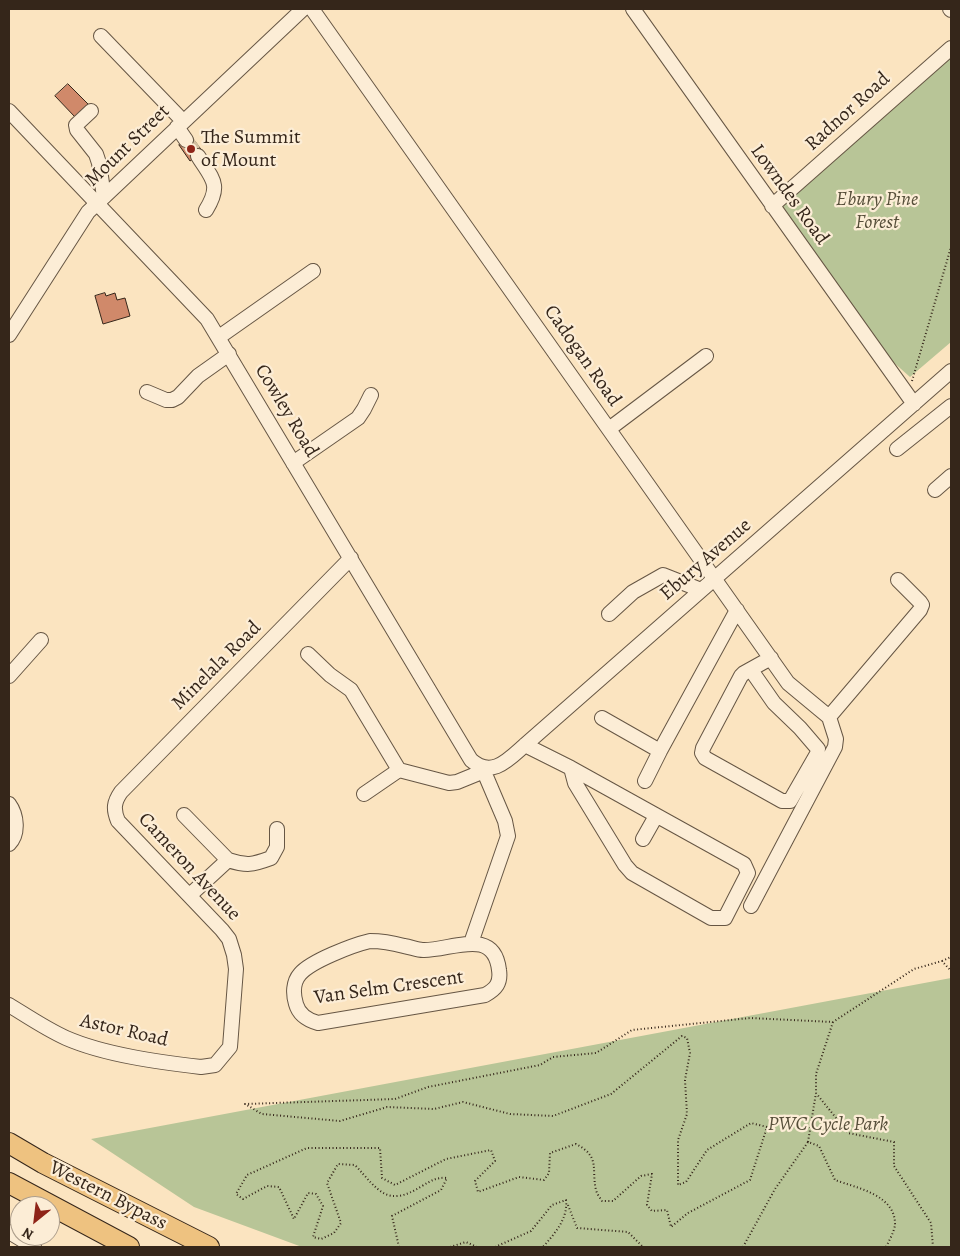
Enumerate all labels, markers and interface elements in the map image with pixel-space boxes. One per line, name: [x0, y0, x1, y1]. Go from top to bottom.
street label: Radnor Road: [801, 68, 895, 156]
street label: Mount Street: [81, 100, 175, 192]
place label: The Summit of Mount: [201, 126, 301, 173]
street label: Lowndes Road: [745, 140, 833, 250]
marker: The Summit of Mount: [185, 143, 197, 155]
park label: Ebury Pine Forest: [836, 188, 918, 235]
street label: Cadogan Road: [538, 301, 626, 411]
street label: Cowley Road: [249, 360, 323, 462]
street label: Ebury Avenue: [655, 514, 757, 606]
street label: Minelala Road: [167, 616, 267, 716]
street label: Cameron Avenue: [133, 808, 245, 926]
street label: Van Selm Crescent: [313, 966, 465, 1010]
street label: Astor Road: [78, 1009, 170, 1053]
park label: PWC Cycle Park: [768, 1113, 888, 1137]
street label: Western Bypass: [45, 1156, 171, 1236]
north arrow: [10, 1196, 60, 1246]
text: N: [19, 1223, 37, 1244]

